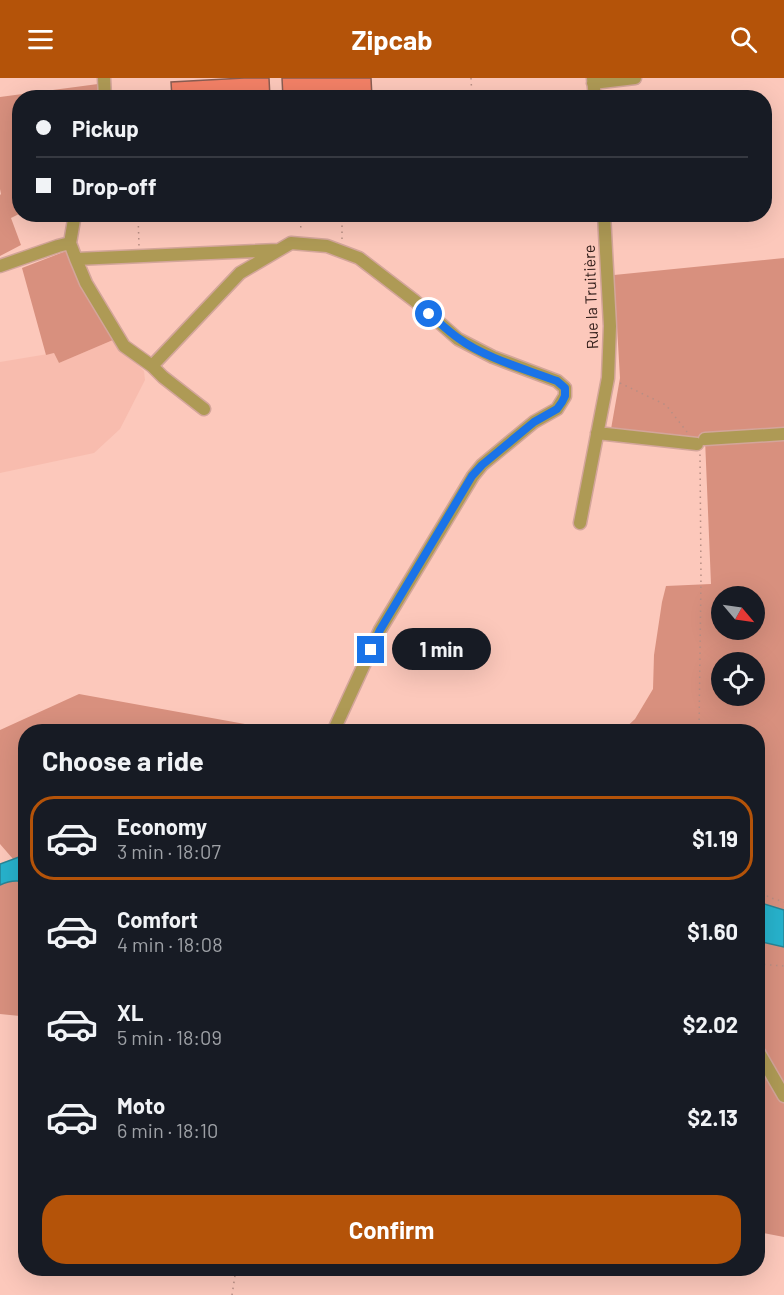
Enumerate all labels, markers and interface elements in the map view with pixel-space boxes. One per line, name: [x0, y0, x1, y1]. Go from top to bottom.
icon: menu: [24, 23, 57, 56]
text: Zipcab: [351, 23, 433, 55]
icon: search: [727, 23, 760, 56]
text: Pickup: [72, 115, 139, 141]
text: Drop-off: [72, 173, 156, 199]
street label: Rue la Truitière: [579, 244, 601, 350]
route start: [415, 300, 442, 327]
north arrow: [711, 586, 765, 640]
map controls: [711, 586, 765, 706]
callout: 1 min: [392, 629, 491, 671]
route end: [357, 636, 384, 663]
text: 1 min: [420, 637, 463, 661]
button: locate: [711, 652, 765, 706]
text: Choose a ride: [42, 744, 204, 776]
icon: car: [45, 811, 99, 865]
text: Economy: [117, 813, 207, 839]
text: $1.19: [692, 825, 738, 851]
text: 3 min · 18:07: [117, 839, 221, 863]
icon: car: [45, 904, 99, 958]
text: Comfort: [117, 906, 198, 932]
text: $1.60: [687, 918, 738, 944]
text: 4 min · 18:08: [117, 932, 223, 956]
icon: car: [45, 997, 99, 1051]
text: XL: [117, 999, 143, 1025]
text: $2.02: [683, 1011, 738, 1037]
text: 5 min · 18:09: [117, 1025, 222, 1049]
icon: car: [45, 1090, 99, 1144]
text: Moto: [117, 1092, 165, 1118]
text: $2.13: [687, 1104, 738, 1130]
text: 6 min · 18:10: [117, 1118, 218, 1142]
button: Confirm: [42, 1195, 741, 1264]

